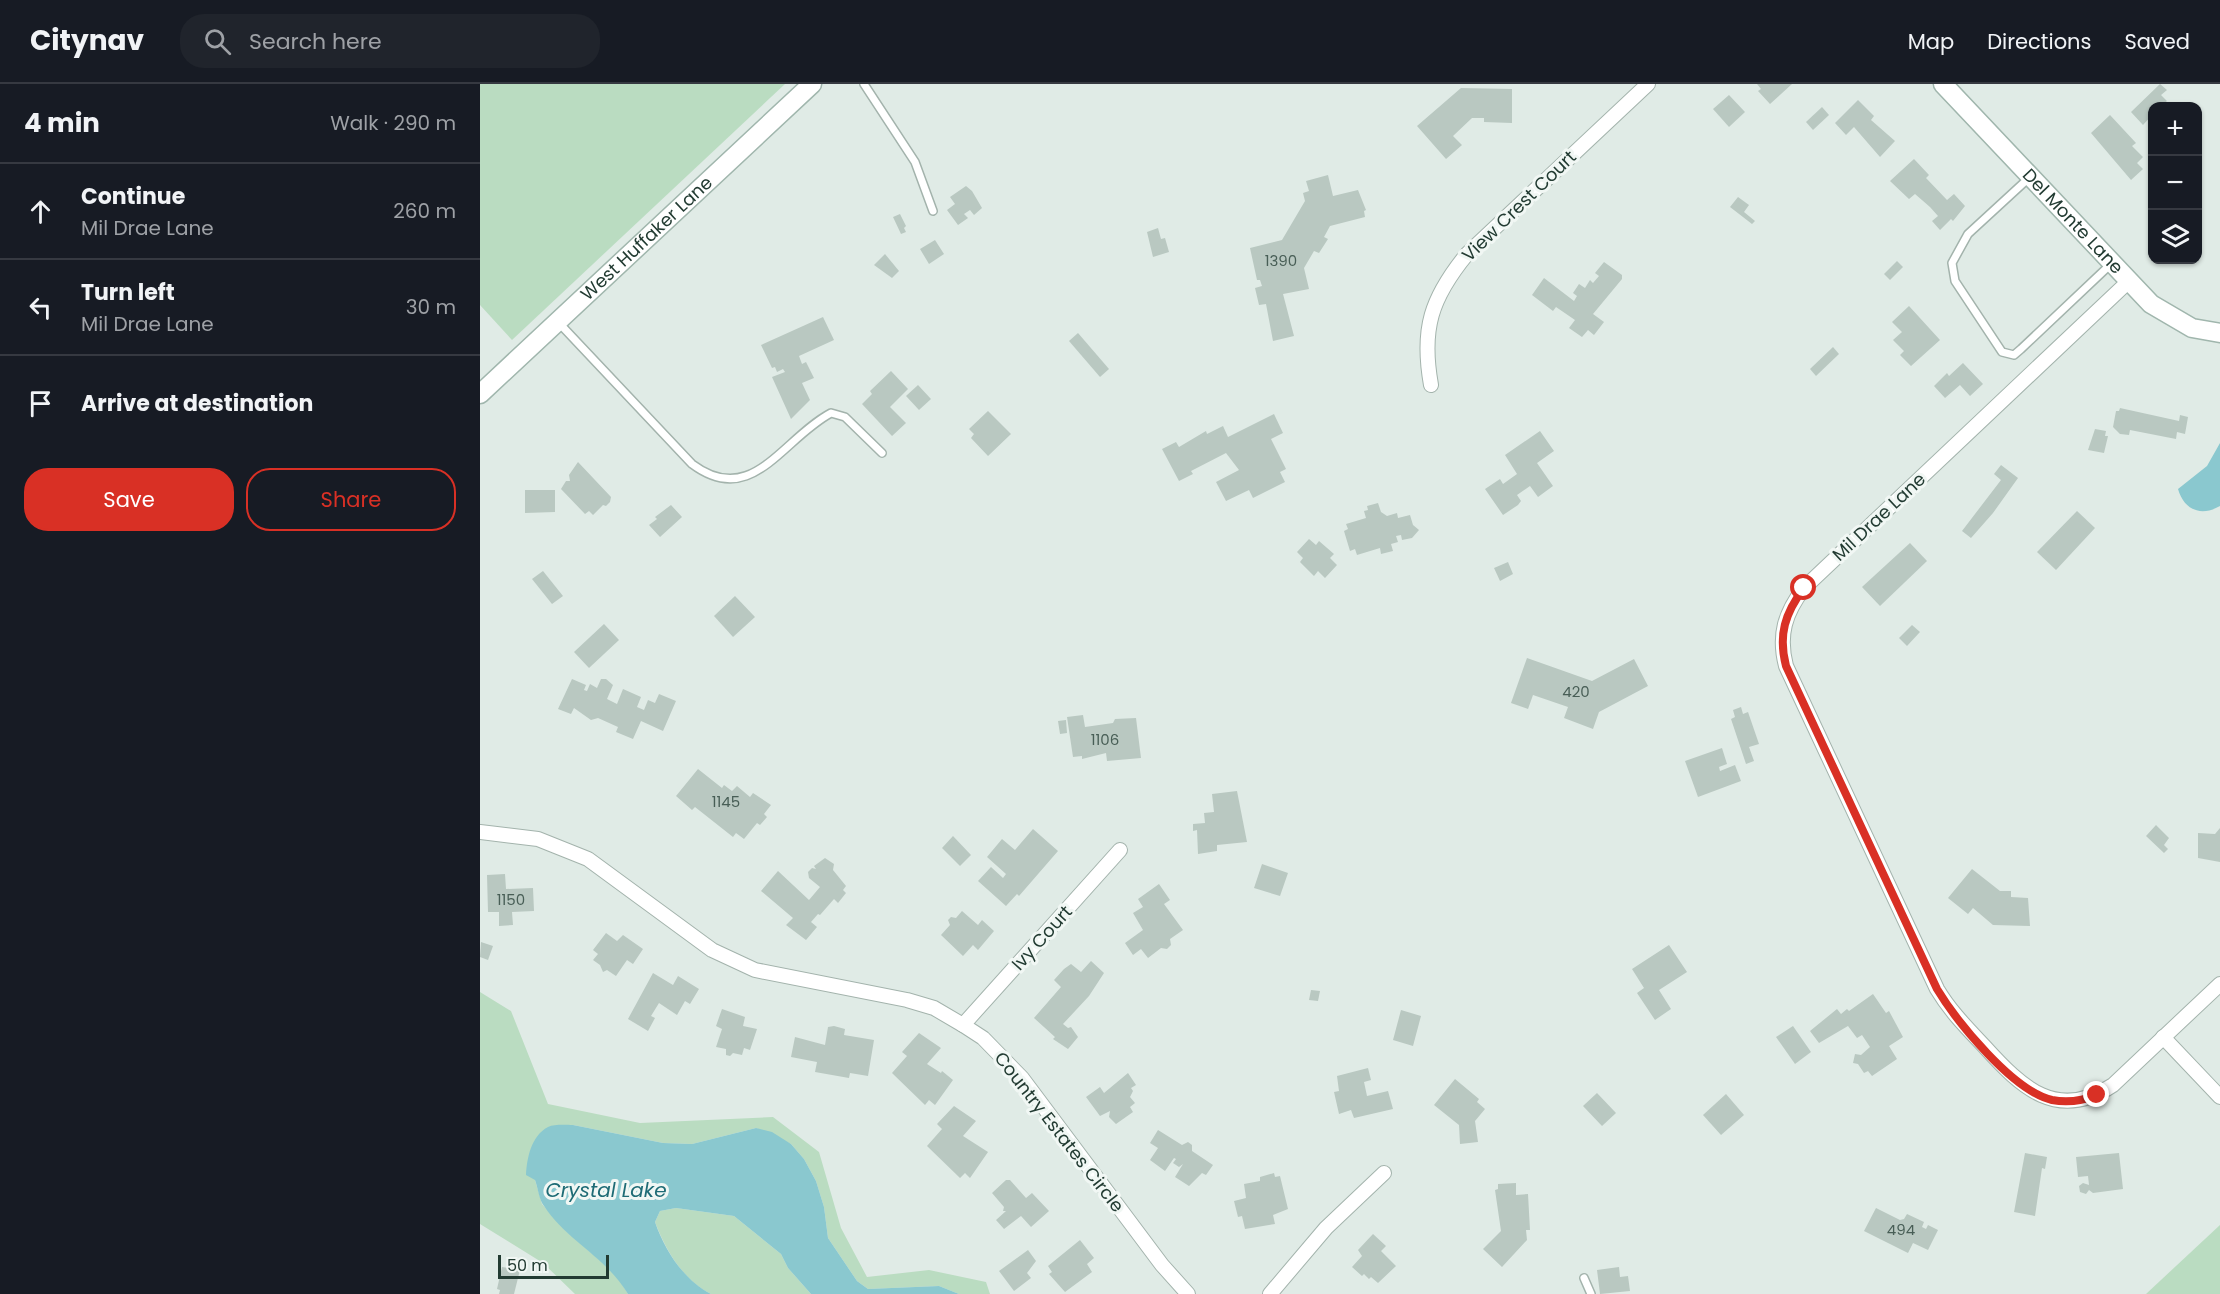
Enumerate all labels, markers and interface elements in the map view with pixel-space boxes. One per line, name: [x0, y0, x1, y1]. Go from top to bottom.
search box: [180, 14, 600, 68]
text: Citynav: [30, 21, 144, 60]
icon: search: [201, 25, 234, 58]
text: Search here: [249, 26, 382, 57]
text: Map: [1908, 27, 1954, 56]
text: Directions: [1987, 27, 2091, 56]
text: Saved: [2124, 27, 2190, 56]
map controls: [2148, 102, 2202, 264]
button: +: [2148, 102, 2202, 156]
text: 4 min: [24, 105, 100, 141]
text: Walk · 290 m: [330, 109, 456, 137]
street label: View Crest Court: [1456, 145, 1581, 267]
button: −: [2148, 156, 2202, 210]
street label: Del Monte Lane: [2017, 163, 2129, 279]
street label: West Huffaker Lane: [575, 170, 718, 306]
text: Continue: [81, 181, 185, 212]
icon: ahead: [24, 195, 57, 228]
text: 260 m: [393, 197, 456, 225]
button: layers: [2148, 210, 2202, 264]
text: Mil Drae Lane: [81, 214, 214, 242]
house number: 1390: [1265, 250, 1297, 271]
text: Turn left: [81, 277, 175, 308]
icon: left: [24, 291, 57, 324]
text: 30 m: [406, 293, 456, 321]
text: Mil Drae Lane: [81, 310, 214, 338]
icon: arrive: [24, 387, 57, 420]
text: Arrive at destination: [81, 388, 313, 419]
street label: Mil Drae Lane: [1826, 467, 1931, 566]
button: Save: [24, 468, 234, 531]
button: Share: [246, 468, 456, 531]
route start: [1790, 574, 1816, 600]
house number: 420: [1562, 681, 1590, 702]
house number: 1106: [1091, 729, 1119, 750]
house number: 1145: [712, 791, 740, 812]
house number: 1150: [497, 889, 525, 910]
street label: Ivy Court: [1006, 900, 1078, 976]
street label: Country Estates Circle: [989, 1046, 1130, 1217]
route end: [2083, 1081, 2109, 1107]
water label: Crystal Lake: [545, 1176, 667, 1204]
house number: 494: [1887, 1219, 1915, 1240]
scale bar: [498, 1252, 609, 1280]
text: 50 m: [507, 1254, 548, 1277]

